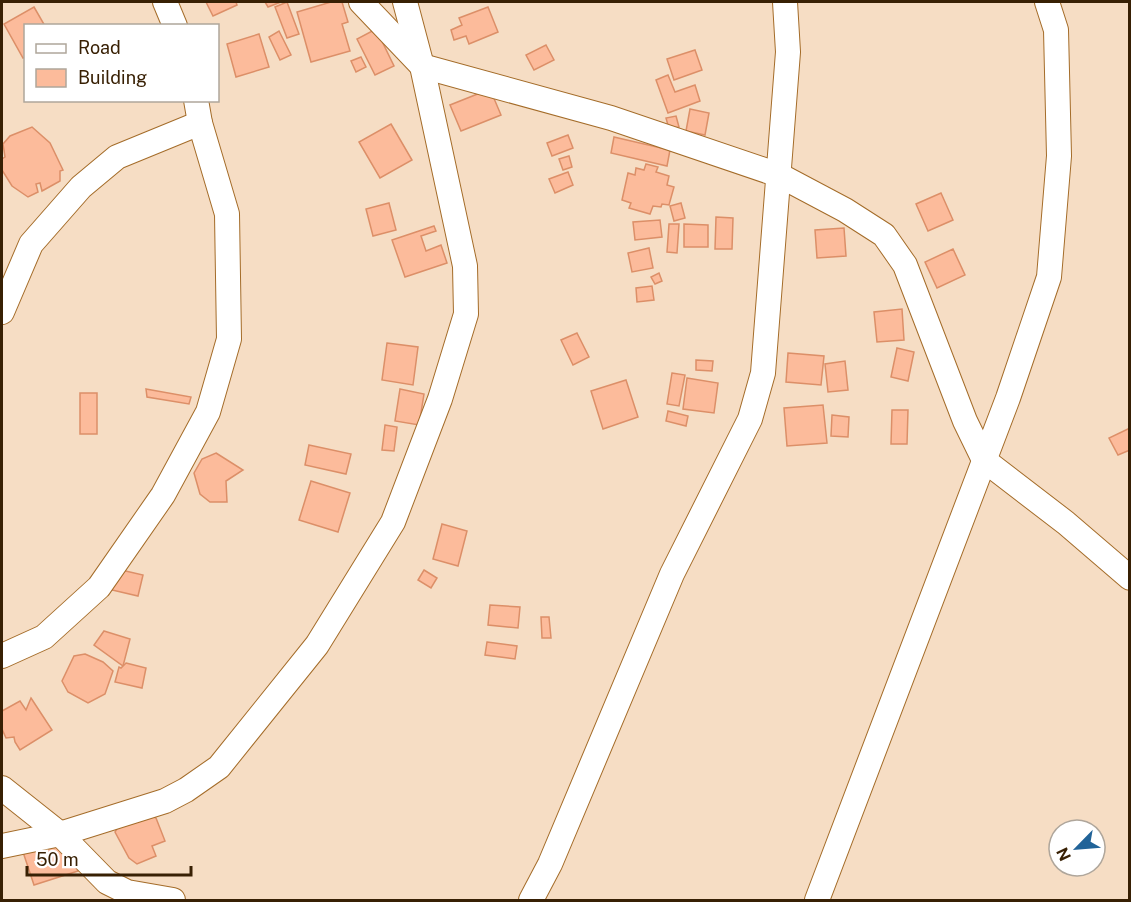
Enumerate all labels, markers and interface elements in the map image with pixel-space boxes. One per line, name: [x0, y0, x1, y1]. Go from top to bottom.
legend: [24, 24, 219, 102]
text: Road: [78, 37, 121, 58]
text: Building: [78, 67, 147, 88]
north arrow: [1047, 818, 1107, 878]
scale bar: [27, 839, 190, 877]
text: N: [1053, 844, 1075, 864]
text: 50 m: [36, 849, 79, 870]

